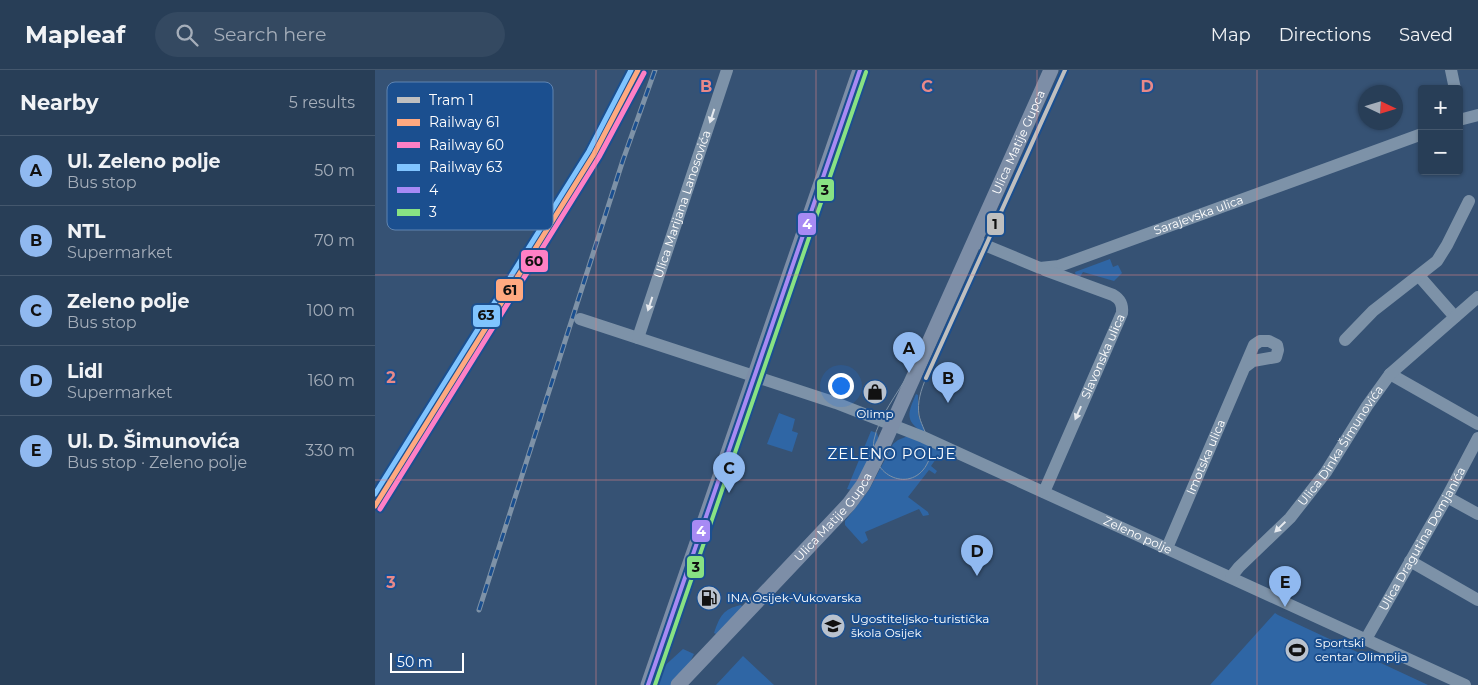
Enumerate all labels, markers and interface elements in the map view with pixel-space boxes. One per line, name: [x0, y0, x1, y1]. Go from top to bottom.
search box: [155, 12, 505, 57]
text: Mapleaf: [25, 20, 125, 49]
icon: search: [173, 21, 201, 49]
text: Search here: [213, 23, 326, 46]
text: Map: [1211, 24, 1251, 46]
text: Directions: [1279, 24, 1371, 46]
text: Saved: [1399, 24, 1453, 46]
text: B: [700, 77, 712, 96]
text: C: [921, 77, 933, 96]
text: D: [1140, 77, 1154, 96]
legend: [387, 82, 553, 230]
north arrow: [1358, 85, 1403, 130]
map controls: [1418, 85, 1463, 175]
button: +: [1418, 85, 1463, 130]
street label: Ulica Matije Gupca: [988, 88, 1048, 197]
text: Nearby: [20, 90, 99, 115]
text: Tram 1: [429, 91, 474, 109]
text: 5 results: [289, 93, 355, 112]
one-way arrow: [708, 109, 715, 124]
text: Railway 61: [429, 113, 500, 131]
street label: Ulica Marijana Lanosovića: [650, 128, 713, 280]
button: −: [1418, 130, 1463, 175]
text: Railway 60: [429, 136, 504, 154]
text: Ul. Zeleno polje: [67, 150, 221, 173]
text: Railway 63: [429, 158, 503, 176]
text: A: [30, 161, 42, 180]
text: 50 m: [314, 161, 355, 180]
text: Bus stop: [67, 173, 137, 192]
line badge: 3: [816, 178, 835, 202]
text: 4: [429, 181, 439, 199]
text: 3: [820, 181, 829, 199]
street label: Sarajevska ulica: [1151, 192, 1245, 238]
text: 3: [429, 203, 437, 221]
line badge: 4: [797, 212, 817, 236]
line badge: 1: [986, 212, 1005, 236]
text: 4: [802, 215, 812, 233]
text: 1: [992, 215, 998, 233]
text: NTL: [67, 220, 106, 243]
text: B: [30, 231, 42, 250]
text: 70 m: [314, 231, 355, 250]
text: Supermarket: [67, 243, 173, 262]
line badge: 60: [520, 249, 549, 273]
text: 60: [525, 252, 543, 270]
line badge: 61: [495, 278, 524, 302]
text: 61: [503, 281, 517, 299]
text: Zeleno polje: [67, 290, 189, 313]
one-way arrow: [646, 297, 654, 312]
text: C: [30, 301, 42, 320]
text: 100 m: [307, 301, 355, 320]
line badge: 63: [472, 304, 501, 328]
text: 63: [477, 306, 495, 324]
street label: Slavonska ulica: [1078, 311, 1128, 401]
text: Bus stop: [67, 313, 137, 332]
pin: A: [893, 332, 925, 373]
text: Lidl: [67, 360, 103, 383]
pin: B: [932, 362, 964, 403]
text: 2: [386, 368, 396, 387]
text: D: [29, 371, 43, 390]
text: 160 m: [308, 371, 355, 390]
your location: [828, 373, 854, 399]
shop icon: Olimp: [862, 379, 888, 405]
street label: Ulica Dinka Šimunovića: [1294, 382, 1386, 509]
text: Supermarket: [67, 383, 173, 402]
place label: Olimp: [856, 406, 894, 421]
one-way arrow: [1073, 406, 1081, 420]
street label: Imotska ulica: [1183, 417, 1228, 497]
text: Ul. D. Šimunovića: [67, 430, 240, 453]
text: E: [31, 441, 41, 460]
text: 330 m: [305, 441, 355, 460]
district label: ZELENO POLJE: [827, 444, 957, 463]
pin: C: [713, 452, 745, 493]
text: Bus stop · Zeleno polje: [67, 453, 247, 472]
street label: Ulica Dragutina Domjanića: [1376, 464, 1469, 613]
street label: Ulica Matije Gupca: [791, 470, 875, 564]
street label: Zeleno polje: [1101, 513, 1175, 557]
line badge: 4: [691, 519, 711, 543]
one-way arrow: [1274, 521, 1286, 533]
text: 4: [696, 522, 706, 540]
pin: D: [961, 535, 993, 576]
line badge: 3: [686, 555, 705, 579]
text: 3: [691, 558, 700, 576]
pin: E: [1269, 566, 1301, 607]
text: 3: [385, 573, 396, 592]
fuel station icon: INA Osijek-Vukovarska: [696, 585, 722, 611]
place label: INA Osijek-Vukovarska: [727, 590, 862, 605]
place label: Ugostiteljsko-turistička škola Osijek: [851, 611, 989, 640]
school or university icon: Ugostiteljsko-turistička škola Osijek: [820, 613, 846, 639]
place label: Sportski centar Olimpija: [1315, 635, 1408, 664]
sports icon: Sportski centar Olimpija: [1284, 637, 1310, 663]
scale bar: [390, 650, 464, 673]
text: 50 m: [397, 653, 433, 671]

